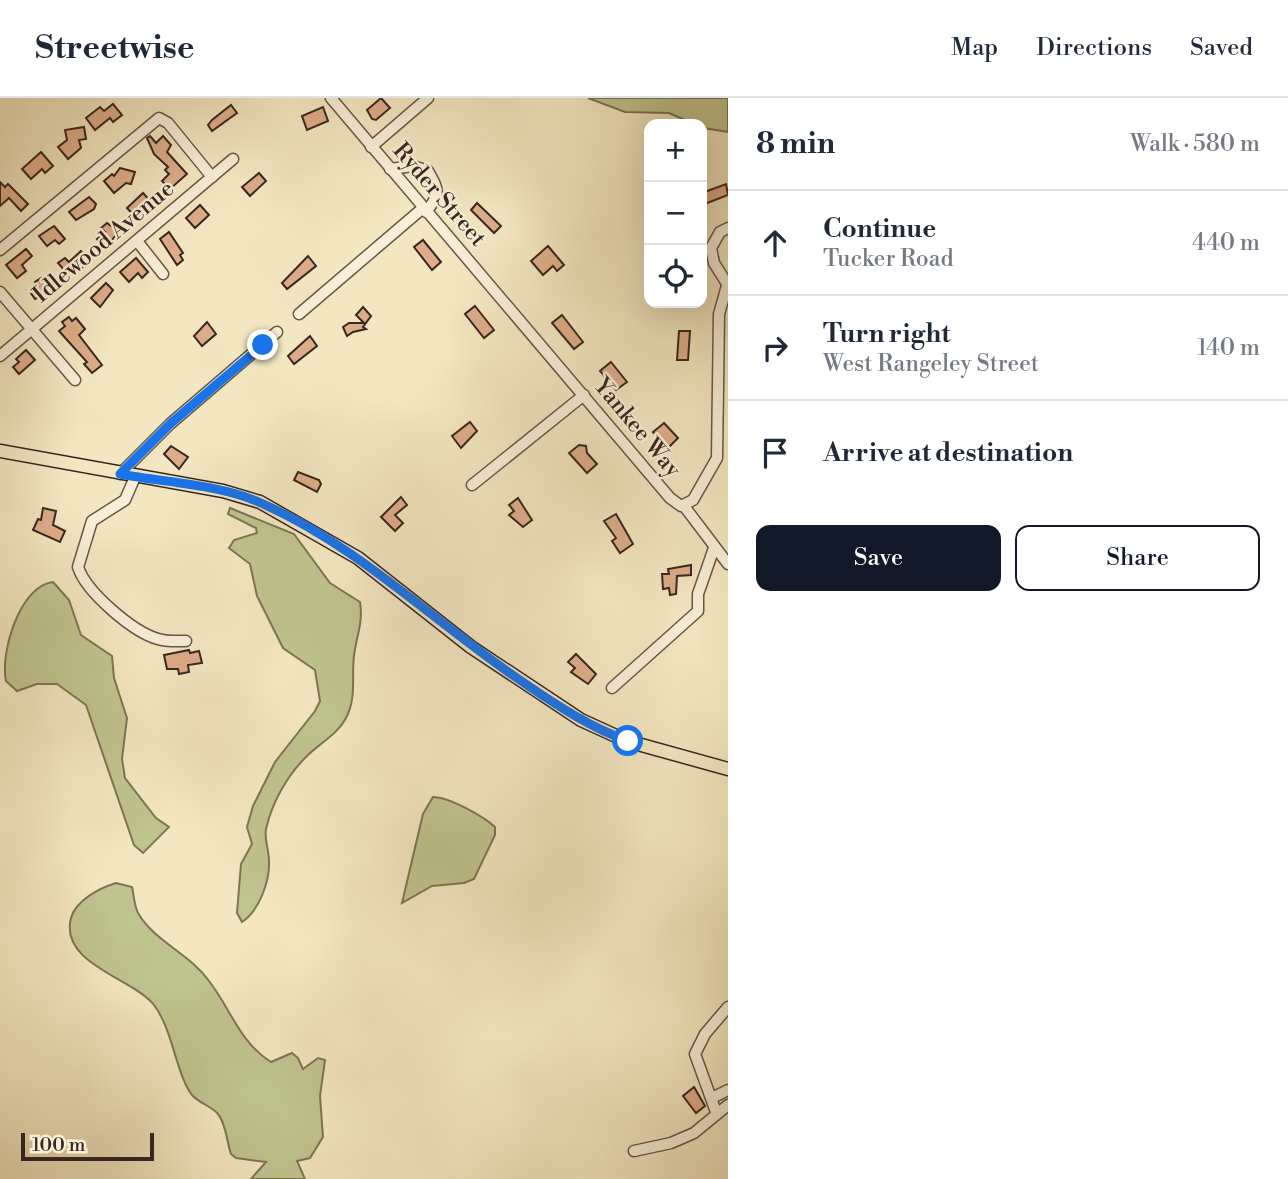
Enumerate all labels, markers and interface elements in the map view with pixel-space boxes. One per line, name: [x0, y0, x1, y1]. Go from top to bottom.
text: Streetwise: [35, 28, 195, 69]
text: Map: [951, 33, 998, 63]
text: Directions: [1036, 33, 1152, 63]
text: Saved: [1190, 33, 1253, 63]
map controls: [644, 119, 707, 308]
button: +: [644, 119, 707, 182]
text: 8 min: [756, 125, 835, 163]
text: Walk · 580 m: [1130, 130, 1260, 158]
street label: Ryder Street: [387, 137, 492, 252]
street label: Idlewood Avenue: [28, 175, 180, 309]
button: −: [644, 182, 707, 245]
text: Continue: [823, 213, 936, 245]
icon: ahead: [756, 224, 794, 262]
text: 440 m: [1192, 229, 1260, 257]
button: locate: [644, 245, 707, 308]
text: Tucker Road: [823, 245, 953, 273]
text: Turn right: [823, 318, 951, 350]
route end: [247, 329, 278, 360]
icon: right: [756, 329, 794, 367]
text: 140 m: [1197, 334, 1260, 362]
text: West Rangeley Street: [823, 350, 1039, 378]
street label: Yankee Way: [587, 372, 687, 484]
icon: arrive: [756, 434, 794, 472]
text: Arrive at destination: [823, 437, 1073, 469]
button: Save: [756, 525, 1001, 591]
button: Share: [1015, 525, 1260, 591]
route start: [612, 725, 643, 756]
scale bar: [21, 1130, 154, 1162]
text: 100 m: [32, 1133, 85, 1157]

